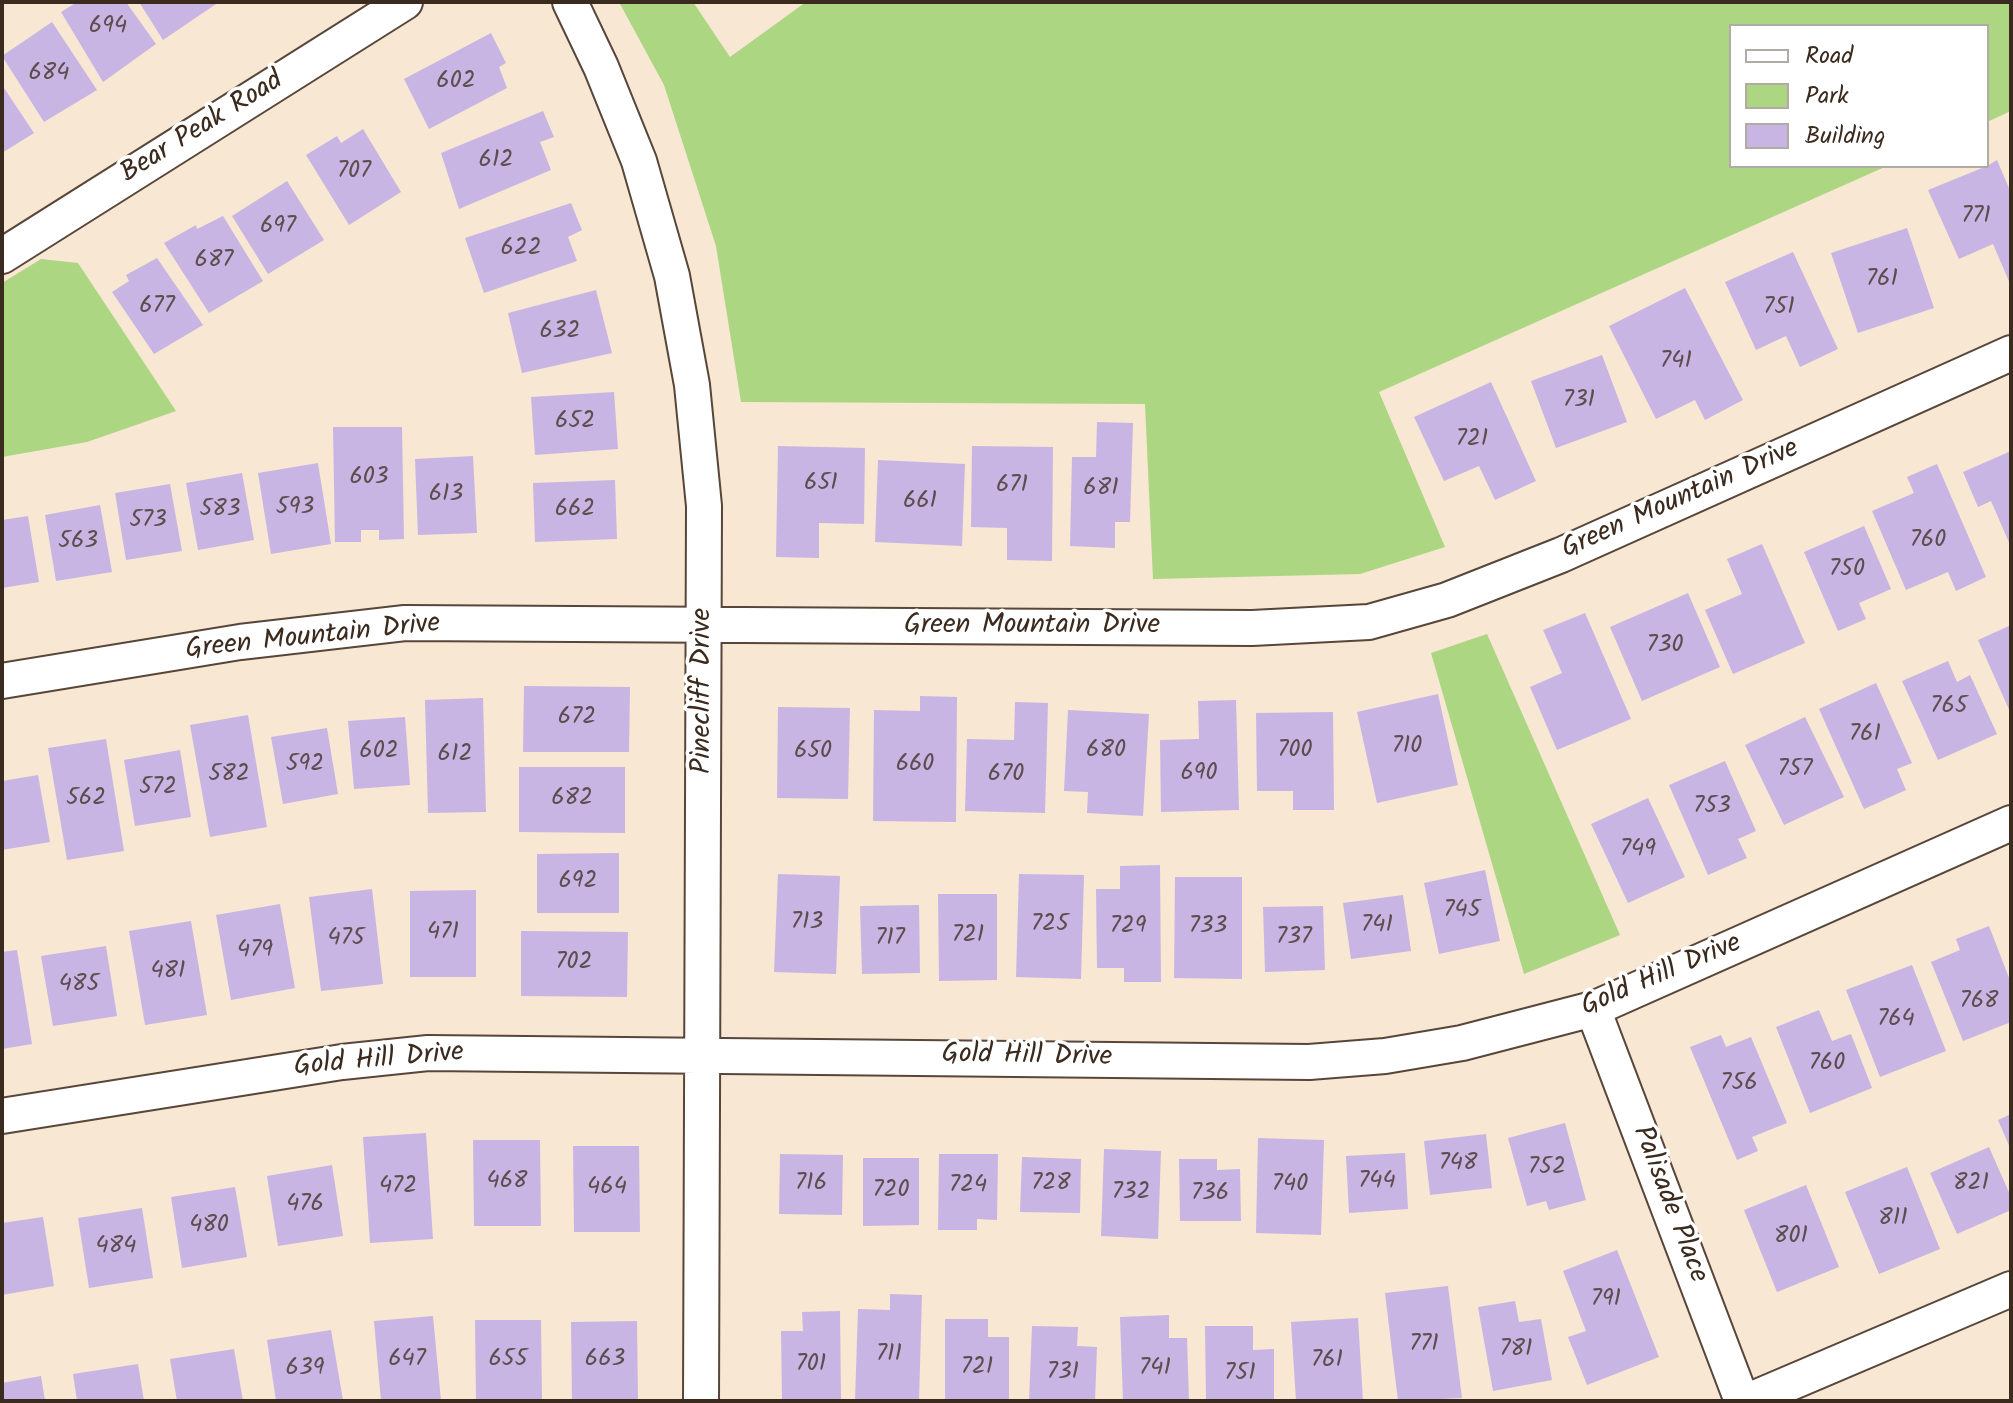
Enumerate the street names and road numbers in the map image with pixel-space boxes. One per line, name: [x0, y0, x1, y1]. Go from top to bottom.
street label: Bear Peak Road: [115, 66, 291, 192]
street label: Green Mountain Drive: [1557, 434, 1805, 568]
street label: Pinecliff Drive: [687, 608, 721, 774]
street label: Green Mountain Drive: [184, 609, 442, 669]
street label: Green Mountain Drive: [904, 610, 1160, 644]
street label: Gold Hill Drive: [1577, 928, 1747, 1026]
street label: Gold Hill Drive: [293, 1038, 465, 1086]
street label: Gold Hill Drive: [941, 1040, 1113, 1076]
street label: Palisade Place: [1623, 1122, 1713, 1288]

